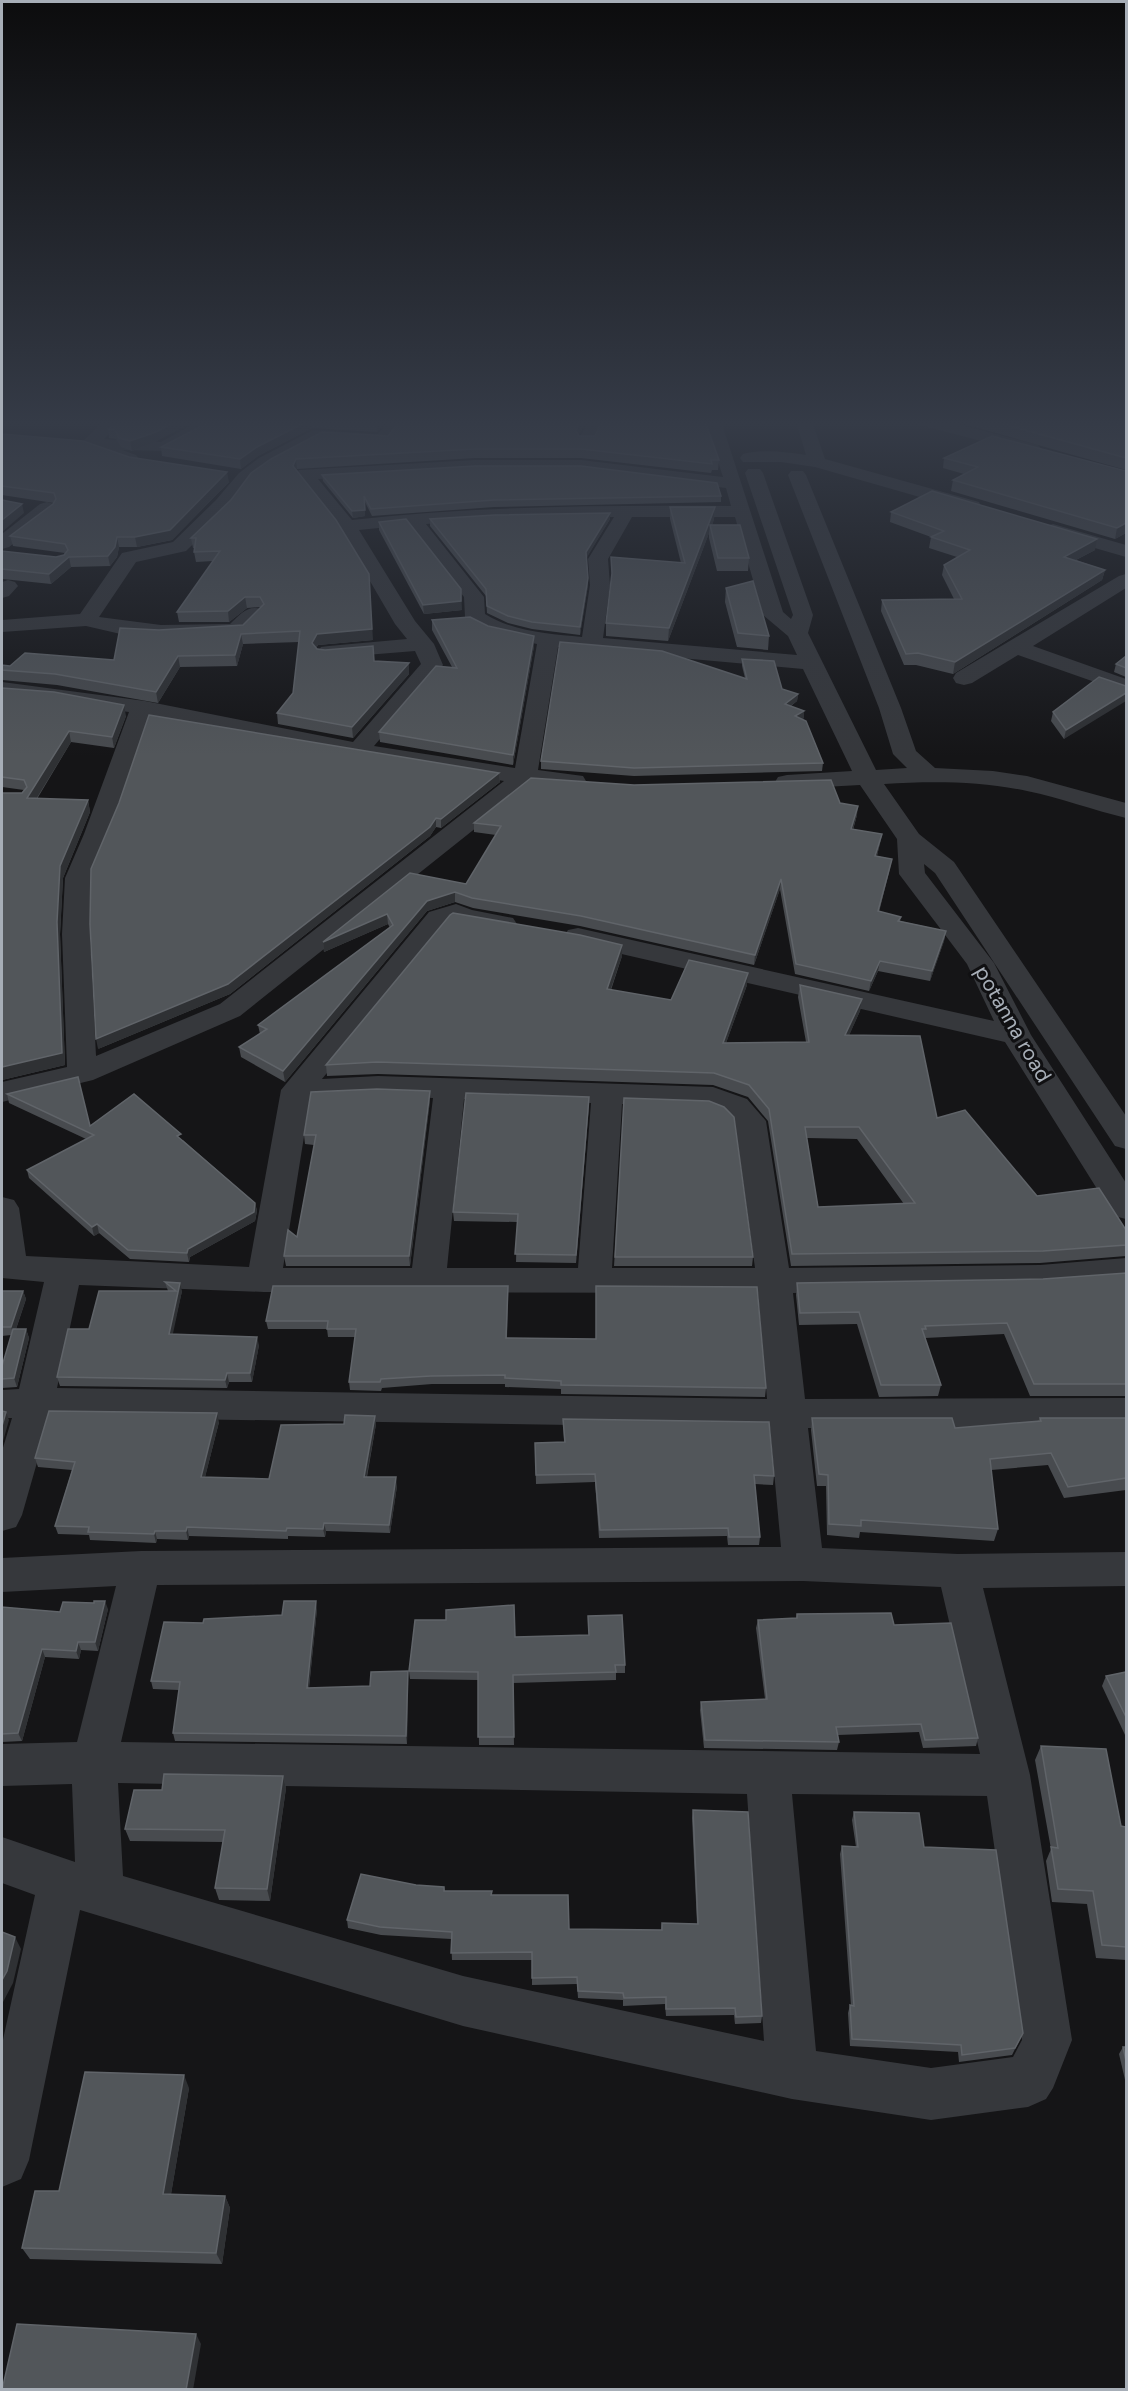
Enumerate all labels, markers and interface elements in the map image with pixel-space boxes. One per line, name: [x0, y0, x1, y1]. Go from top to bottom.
street label: potanna road: [968, 961, 1058, 1087]

